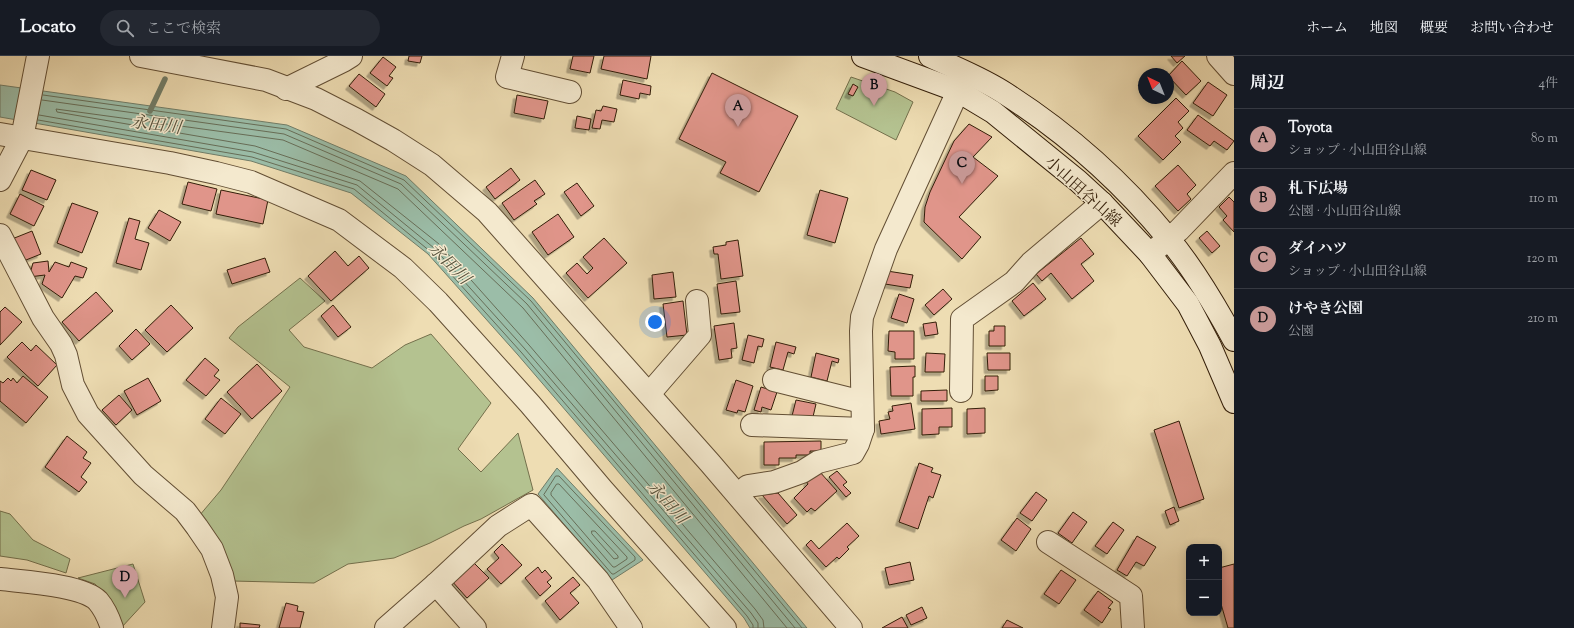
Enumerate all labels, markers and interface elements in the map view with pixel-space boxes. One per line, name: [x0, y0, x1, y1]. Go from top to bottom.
search box: [100, 10, 380, 46]
text: Locato: [20, 14, 76, 41]
icon: search: [114, 17, 136, 39]
text: ここで検索: [146, 19, 221, 40]
text: ホーム: [1306, 19, 1348, 39]
text: 地図: [1370, 19, 1398, 39]
text: 概要: [1420, 19, 1448, 39]
text: お問い合わせ: [1470, 19, 1554, 39]
north arrow: [1138, 68, 1174, 104]
text: 周辺: [1250, 72, 1284, 96]
pin: B: [861, 73, 887, 106]
text: 4件: [1538, 75, 1558, 93]
pin: A: [725, 94, 751, 127]
water label: 永田川: [129, 111, 185, 141]
text: Toyota: [1288, 118, 1332, 139]
text: A: [1258, 130, 1268, 148]
text: 80 m: [1531, 130, 1558, 148]
text: ショップ · 小山田谷山線: [1288, 142, 1427, 160]
pin: C: [949, 151, 975, 184]
street label: 小山田谷山線: [1039, 152, 1126, 234]
text: 札下広場: [1288, 179, 1348, 200]
text: B: [1259, 190, 1267, 208]
text: 110 m: [1529, 190, 1558, 208]
text: 公園 · 小山田谷山線: [1288, 203, 1401, 221]
water label: 永田川: [422, 238, 477, 292]
text: ダイハツ: [1288, 239, 1347, 260]
text: C: [1258, 250, 1268, 268]
text: 120 m: [1527, 250, 1558, 268]
text: ショップ · 小山田谷山線: [1288, 263, 1427, 281]
text: けやき公園: [1288, 299, 1363, 320]
text: D: [1258, 310, 1268, 328]
text: 210 m: [1527, 310, 1558, 328]
your location: [645, 312, 665, 332]
text: 公園: [1288, 323, 1314, 341]
water label: 永田川: [641, 476, 694, 532]
map controls: [1186, 544, 1222, 616]
button: +: [1186, 544, 1222, 580]
pin: D: [112, 565, 138, 598]
button: −: [1186, 580, 1222, 616]

